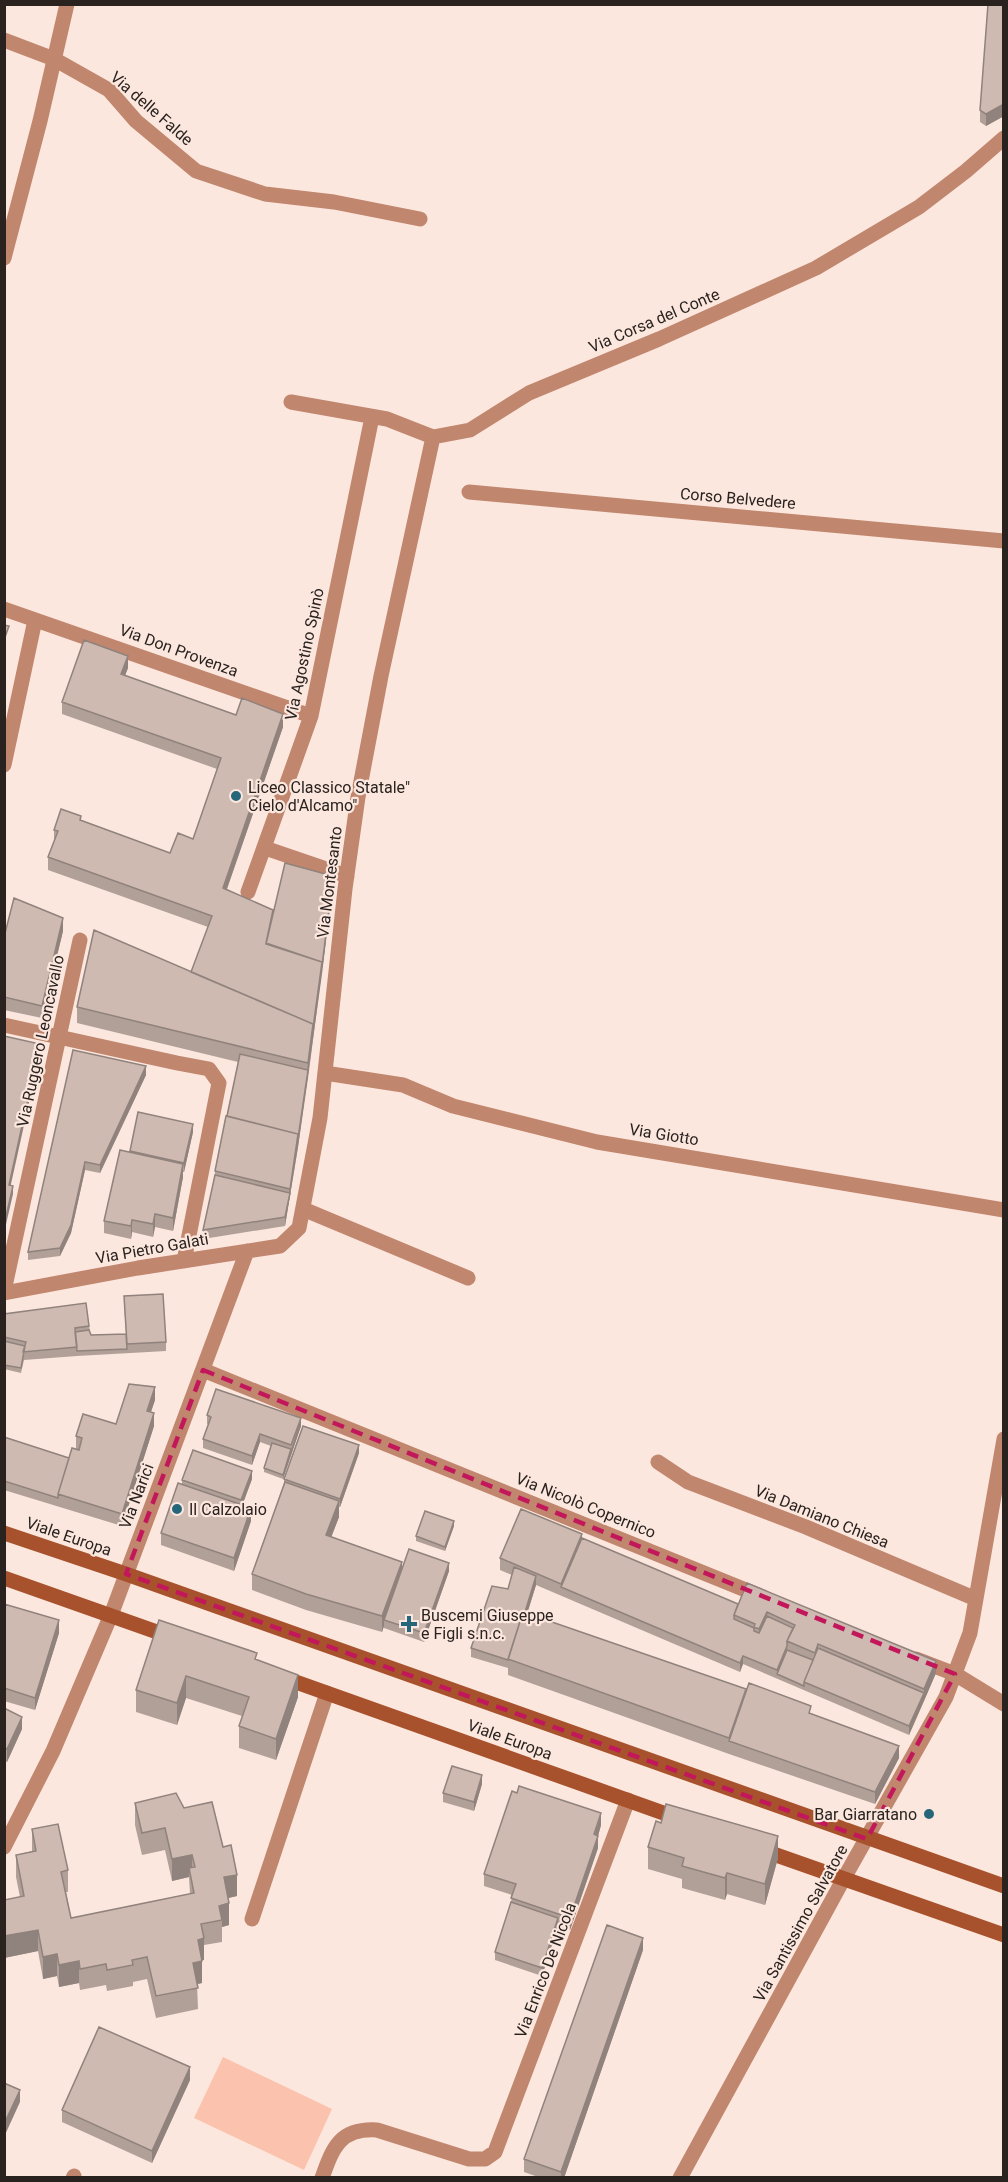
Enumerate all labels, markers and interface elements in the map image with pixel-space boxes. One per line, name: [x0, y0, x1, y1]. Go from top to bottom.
street label: Via delle Falde: [107, 67, 197, 149]
street label: Via Corsa del Conte: [586, 284, 722, 357]
street label: Corso Belvedere: [679, 484, 797, 513]
street label: Via Agostino Spinò: [281, 586, 328, 722]
street label: Via Don Provenza: [117, 620, 241, 681]
place label: Liceo Classico Statale" Cielo d'Alcamo": [248, 778, 410, 815]
marker: Liceo Classico Statale" Cielo d'Alcamo": [229, 789, 243, 803]
street label: Via Montesanto: [313, 825, 346, 939]
street label: Via Ruggero Leoncavallo: [13, 953, 68, 1129]
street label: Via Giotto: [628, 1120, 700, 1149]
street label: Via Pietro Galati: [94, 1229, 210, 1268]
street label: Via Narici: [115, 1461, 158, 1532]
street label: Via Nicolò Copernico: [513, 1469, 659, 1542]
street label: Via Damiano Chiesa: [752, 1481, 892, 1552]
place label: Il Calzolaio: [189, 1500, 267, 1519]
marker: Il Calzolaio: [170, 1502, 184, 1516]
street label: Viale Europa: [24, 1513, 114, 1560]
place label: Buscemi Giuseppe e Figli s.n.c.: [421, 1606, 554, 1643]
marker: Buscemi Giuseppe e Figli s.n.c.: [402, 1617, 416, 1631]
street label: Viale Europa: [465, 1715, 555, 1764]
place label: Bar Giarratano: [814, 1805, 917, 1824]
marker: Bar Giarratano: [922, 1807, 936, 1821]
street label: Via Santissimo Salvatore: [749, 1841, 852, 2005]
street label: Via Enrico De Nicola: [511, 1900, 580, 2041]

